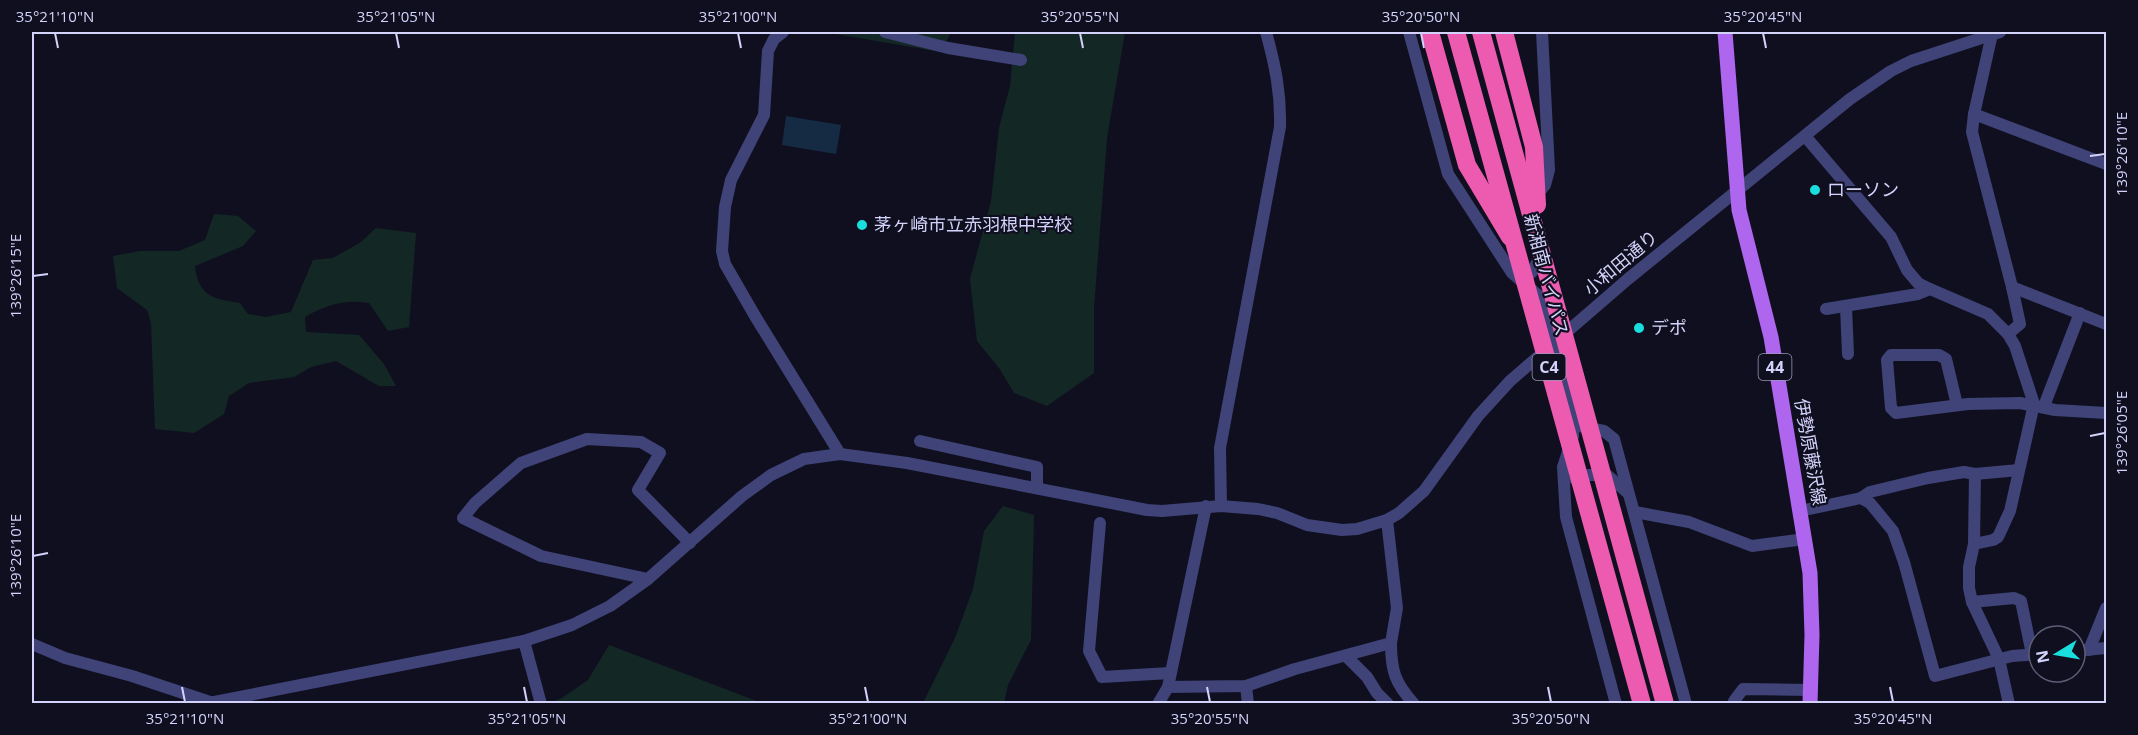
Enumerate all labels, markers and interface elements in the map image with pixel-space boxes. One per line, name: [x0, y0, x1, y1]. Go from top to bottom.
text: 35°21'10"N: [16, 6, 94, 26]
text: 35°21'05"N: [357, 6, 435, 26]
text: 35°21'00"N: [699, 6, 777, 26]
text: 35°20'55"N: [1041, 6, 1119, 26]
text: 35°20'50"N: [1382, 6, 1460, 26]
text: 35°20'45"N: [1724, 6, 1802, 26]
text: 139°26'10"E: [2111, 112, 2131, 196]
place label: ローソン: [1827, 177, 1899, 201]
marker: ローソン: [1808, 183, 1822, 197]
street label: 新湘南バイパス: [1519, 211, 1575, 339]
place label: 茅ヶ崎市立赤羽根中学校: [874, 212, 1072, 236]
marker: 茅ヶ崎市立赤羽根中学校: [855, 218, 869, 232]
street label: 小和田通り: [1578, 224, 1663, 300]
text: 139°26'15"E: [5, 234, 25, 318]
place label: デポ: [1651, 315, 1687, 339]
marker: デポ: [1632, 321, 1646, 335]
road number: C4: [1532, 354, 1566, 380]
road number: 44: [1758, 354, 1792, 380]
text: 139°26'05"E: [2111, 391, 2131, 475]
street label: 伊勢原藤沢線: [1790, 397, 1832, 507]
text: 139°26'10"E: [5, 514, 25, 598]
north arrow: [2027, 624, 2087, 684]
text: N: [2030, 648, 2054, 665]
text: 35°21'10"N: [146, 708, 224, 728]
text: 35°21'05"N: [488, 708, 566, 728]
text: 35°21'00"N: [829, 708, 907, 728]
text: 35°20'55"N: [1171, 708, 1249, 728]
text: 35°20'50"N: [1512, 708, 1590, 728]
text: 35°20'45"N: [1854, 708, 1932, 728]

